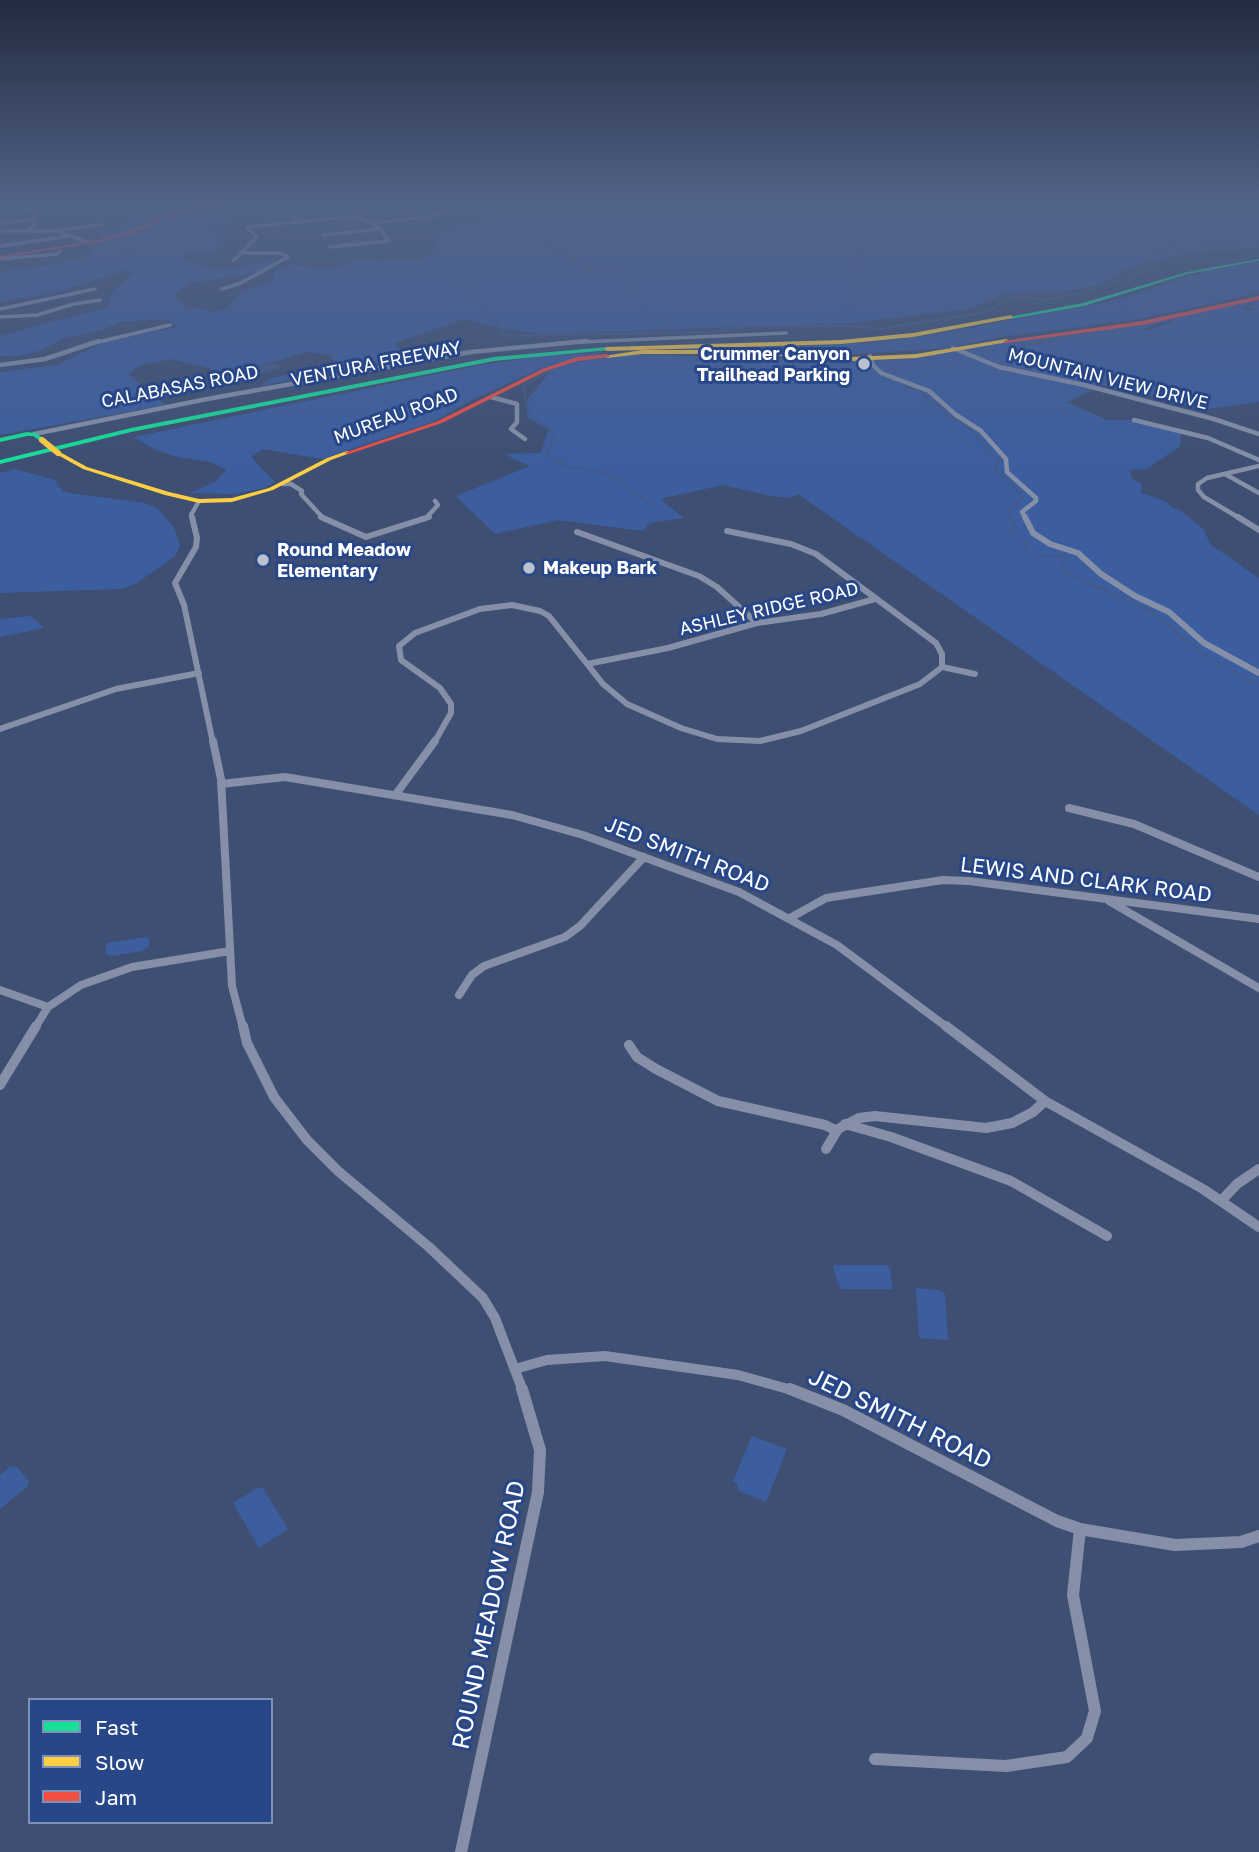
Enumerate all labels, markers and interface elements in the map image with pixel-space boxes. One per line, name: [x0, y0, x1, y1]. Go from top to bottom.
street label: VENTURA FREEWAY: [289, 337, 463, 391]
place label: Crummer Canyon Trailhead Parking: [697, 343, 850, 386]
street label: MOUNTAIN VIEW DRIVE: [1006, 344, 1210, 414]
marker: Crummer Canyon Trailhead Parking: [856, 356, 872, 372]
street label: CALABASAS ROAD: [100, 361, 260, 413]
street label: MUREAU ROAD: [331, 383, 461, 449]
place label: Round Meadow Elementary: [277, 539, 411, 582]
marker: Round Meadow Elementary: [255, 552, 271, 568]
place label: Makeup Bark: [543, 557, 657, 579]
marker: Makeup Bark: [521, 560, 537, 576]
street label: ASHLEY RIDGE ROAD: [677, 578, 861, 640]
street label: JED SMITH ROAD: [601, 812, 773, 898]
street label: LEWIS AND CLARK ROAD: [959, 852, 1213, 908]
street label: JED SMITH ROAD: [804, 1362, 996, 1476]
street label: ROUND MEADOW ROAD: [446, 1478, 532, 1752]
legend: [28, 1698, 273, 1824]
text: Fast: [95, 1714, 138, 1740]
text: Slow: [95, 1749, 144, 1775]
text: Jam: [95, 1784, 137, 1810]

